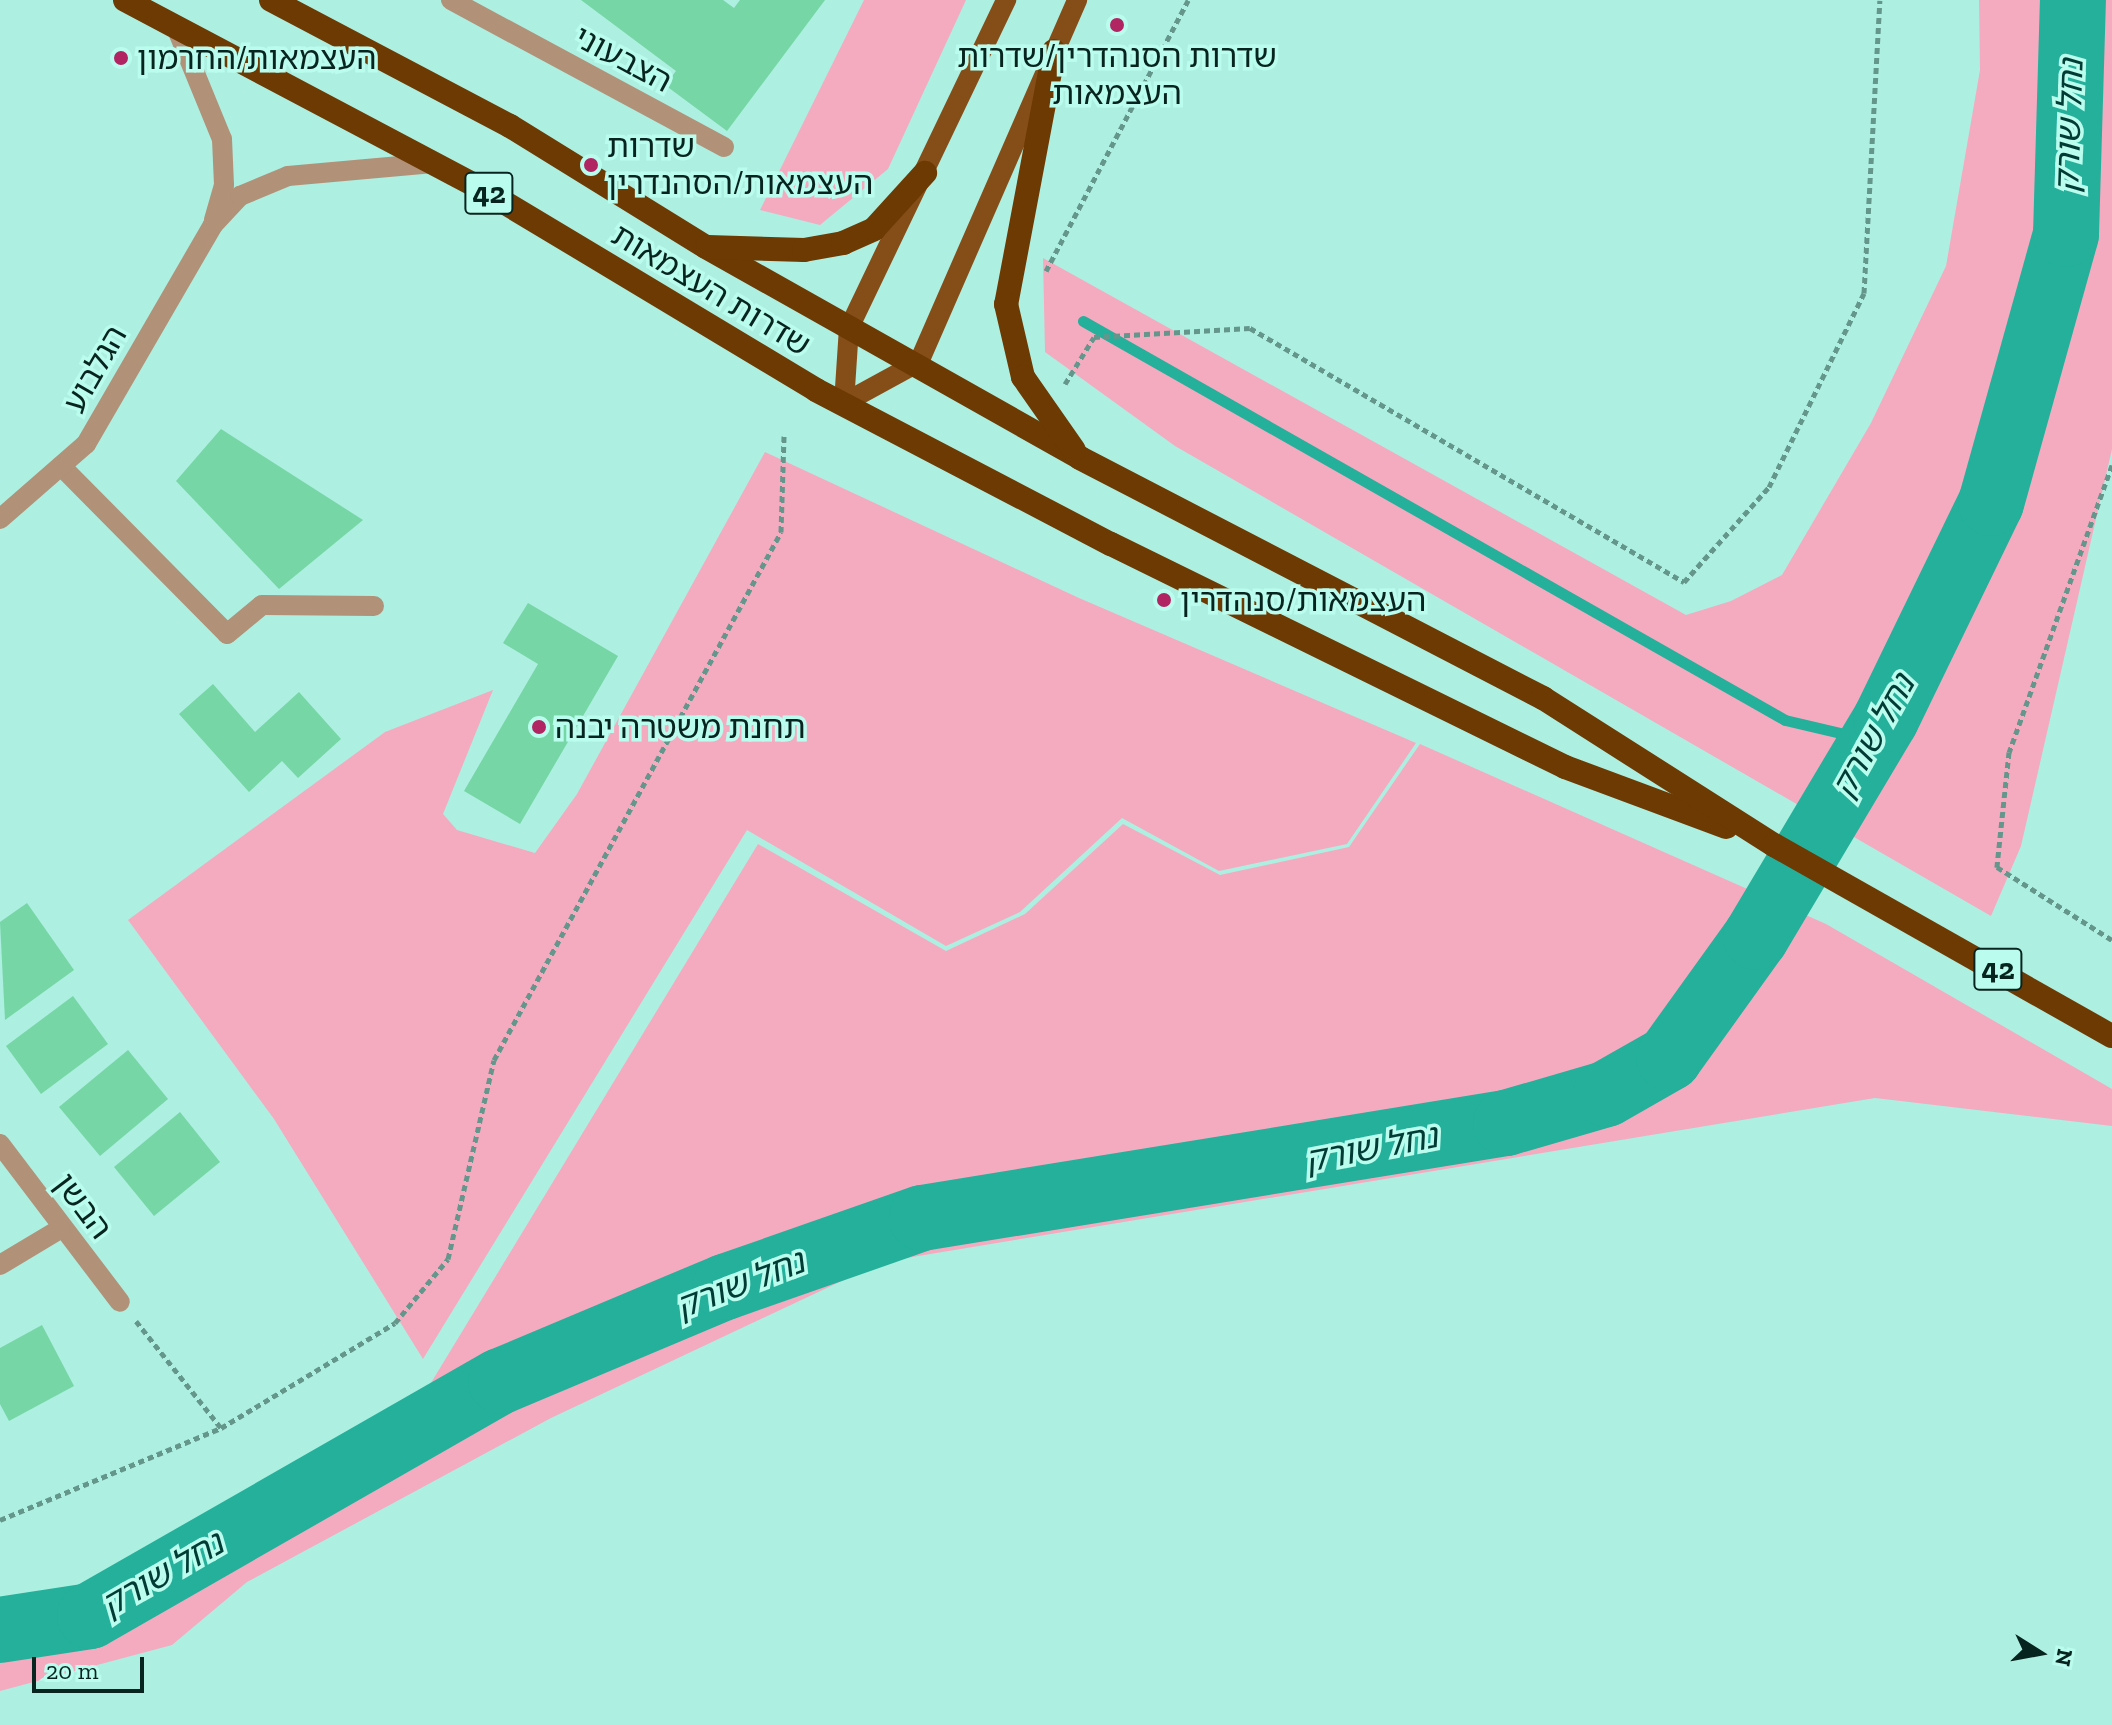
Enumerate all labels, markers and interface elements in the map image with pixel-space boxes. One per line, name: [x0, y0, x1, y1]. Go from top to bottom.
marker: שדרות הסנהדרין/שדרות העצמאות: [1108, 16, 1126, 34]
street label: הצבעוני: [568, 17, 678, 101]
place label: שדרות הסנהדרין/שדרות העצמאות: [957, 38, 1277, 113]
place label: העצמאות/החרמון: [137, 39, 377, 77]
marker: העצמאות/החרמון: [112, 49, 130, 67]
water label: נחל שורק: [2046, 58, 2092, 194]
place label: שדרות העצמאות/הסהנדרין: [607, 128, 873, 203]
marker: שדרות העצמאות/הסהנדרין: [582, 156, 600, 174]
road number: 42: [463, 167, 515, 219]
street label: שדרות העצמאות: [605, 216, 817, 364]
street label: הגלבוע: [55, 319, 135, 419]
place label: העצמאות/סנהדרין: [1180, 581, 1426, 619]
marker: העצמאות/סנהדרין: [1155, 591, 1173, 609]
water label: נחל שורק: [1823, 667, 1923, 805]
place label: תחנת משטרה יבנה: [555, 708, 806, 746]
marker: תחנת משטרה יבנה: [530, 718, 548, 736]
road number: 42: [1972, 943, 2024, 995]
water label: נחל שורק: [1301, 1115, 1441, 1181]
street label: הבשן: [46, 1166, 120, 1246]
water label: נחל שורק: [670, 1241, 810, 1327]
water label: נחל שורק: [94, 1523, 230, 1625]
north arrow: [2000, 1613, 2080, 1693]
scale bar: [36, 1641, 148, 1691]
text: N: [2049, 1647, 2079, 1668]
text: 20 m: [46, 1656, 98, 1685]

